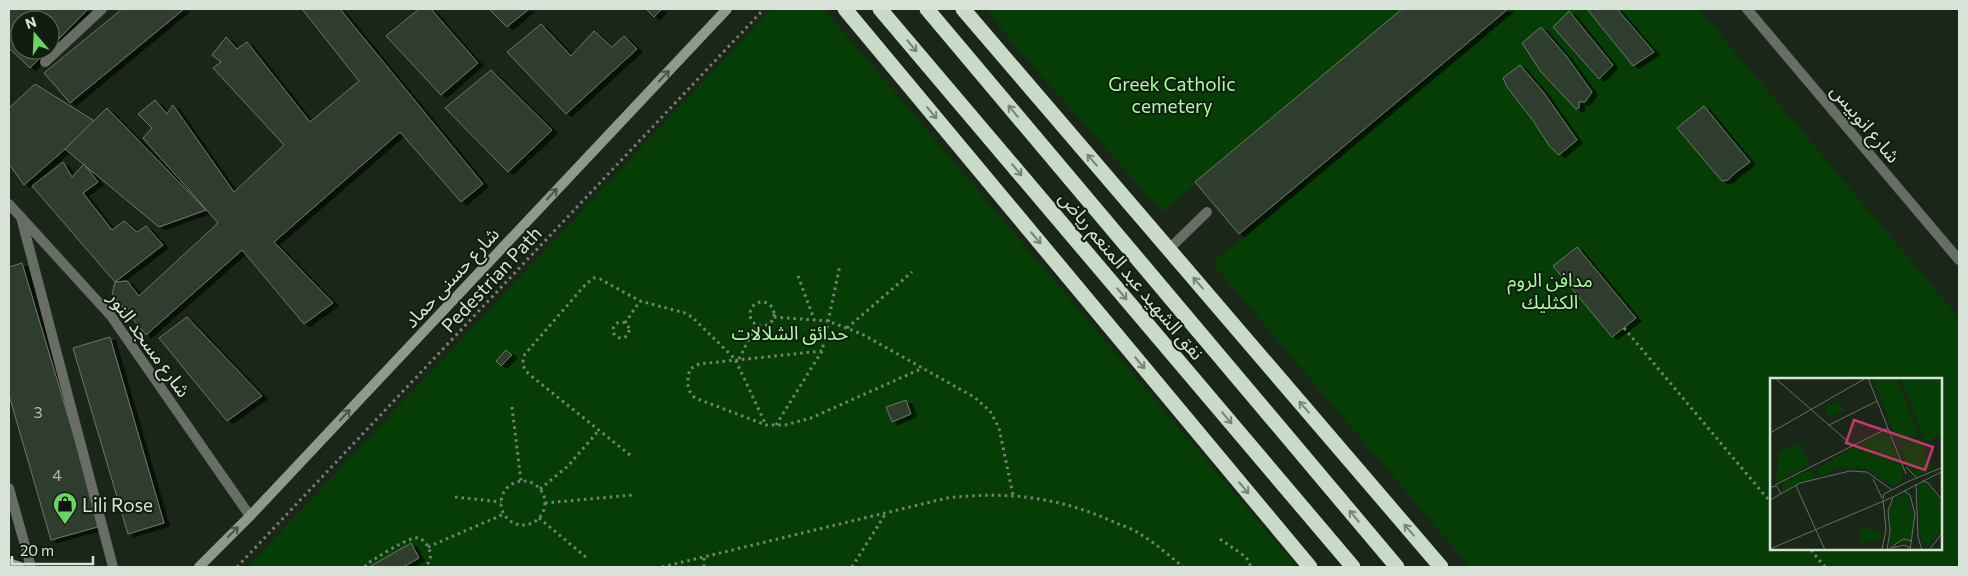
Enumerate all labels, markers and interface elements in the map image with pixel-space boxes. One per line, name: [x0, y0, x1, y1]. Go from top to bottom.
north arrow: [10, 10, 60, 60]
text: N: [23, 12, 38, 32]
one-way arrow: [906, 39, 917, 52]
one-way arrow: [658, 69, 670, 82]
park label: Greek Catholic cemetery: [1108, 72, 1236, 117]
street label: شارع انوبيس: [1824, 79, 1906, 169]
one-way arrow: [1007, 104, 1019, 117]
one-way arrow: [926, 107, 937, 120]
one-way arrow: [1087, 153, 1098, 166]
one-way arrow: [1011, 163, 1023, 176]
street label: نفق الشهيد عبد المنعم رياض: [1052, 186, 1209, 367]
one-way arrow: [546, 188, 558, 201]
street label: Pedestrian Path: [436, 221, 546, 337]
street label: شارع حسنى حماد: [399, 222, 506, 334]
one-way arrow: [1030, 232, 1041, 245]
park label: مدافن الروم الكثليك: [1507, 268, 1593, 313]
one-way arrow: [1192, 277, 1204, 290]
street label: شارع مسجد النور: [101, 286, 196, 403]
one-way arrow: [1117, 287, 1128, 300]
park label: حدائق الشلالات: [732, 321, 848, 345]
one-way arrow: [1134, 356, 1145, 369]
inset map: [1770, 378, 1943, 551]
one-way arrow: [1298, 400, 1309, 413]
house number: 3: [33, 402, 43, 421]
one-way arrow: [339, 408, 351, 421]
one-way arrow: [1222, 411, 1233, 424]
house number: 4: [52, 465, 62, 484]
one-way arrow: [1238, 481, 1249, 494]
shop icon: Lili Rose: [52, 491, 78, 525]
place label: Lili Rose: [82, 493, 153, 516]
one-way arrow: [1349, 510, 1360, 523]
one-way arrow: [1403, 524, 1415, 537]
one-way arrow: [227, 527, 239, 539]
scale bar: [12, 534, 94, 566]
text: 20 m: [20, 541, 54, 559]

